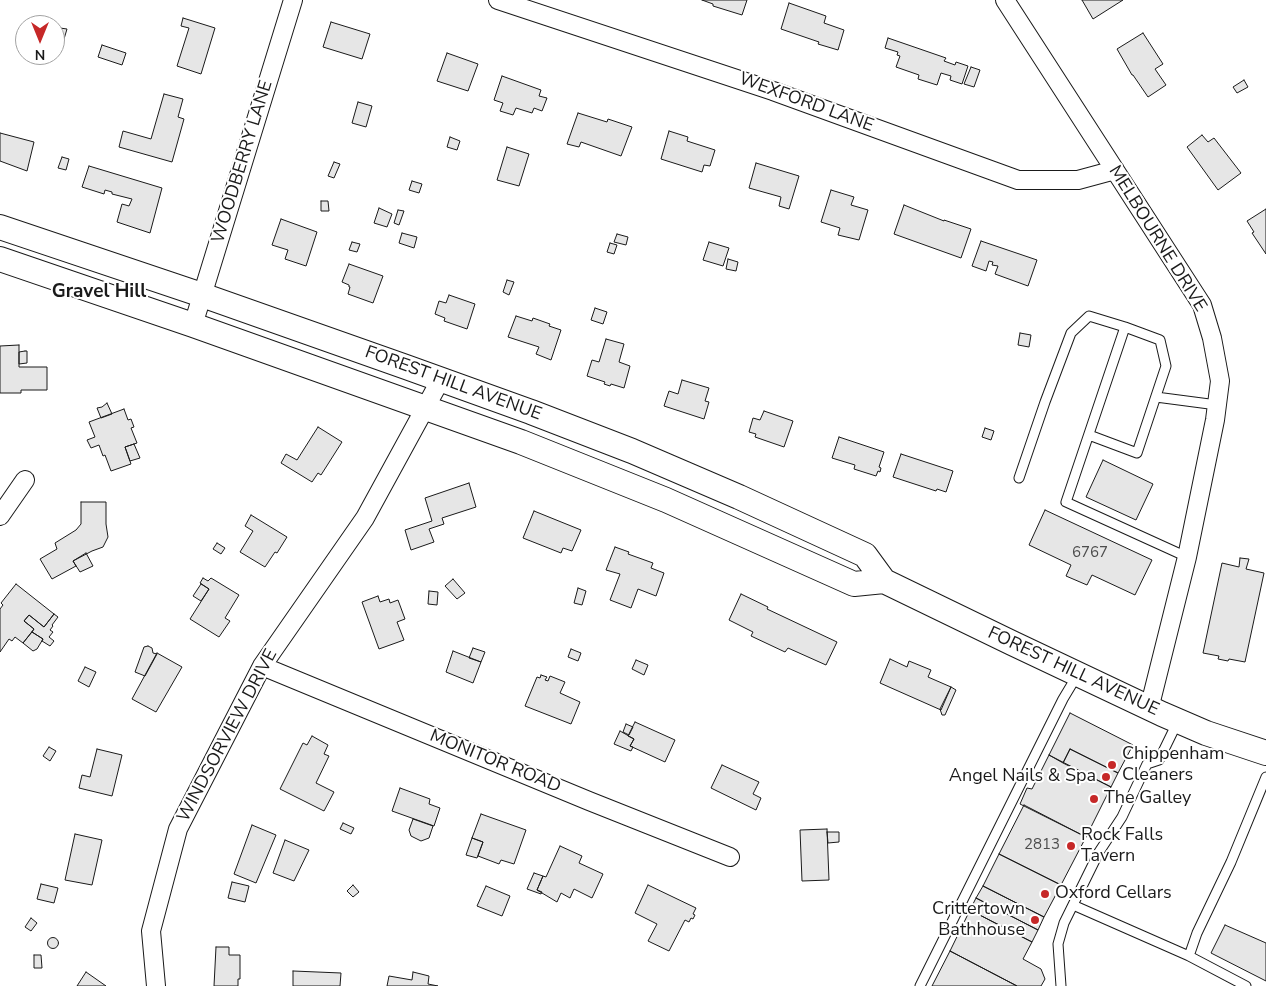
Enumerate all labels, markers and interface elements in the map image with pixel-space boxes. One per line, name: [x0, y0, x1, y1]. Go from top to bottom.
north arrow: [15, 15, 65, 65]
text: N: [35, 45, 45, 64]
street label: WEXFORD LANE: [736, 69, 876, 137]
street label: WOODBERRY LANE: [208, 78, 278, 246]
street label: MELBOURNE DRIVE: [1103, 162, 1211, 316]
district label: Gravel Hill: [52, 281, 146, 303]
street label: FOREST HILL AVENUE: [362, 342, 544, 426]
house number: 6767: [1072, 544, 1108, 562]
street label: FOREST HILL AVENUE: [984, 623, 1162, 721]
street label: WINDSORVIEW DRIVE: [173, 646, 283, 826]
street label: MONITOR ROAD: [426, 726, 564, 798]
place label: Chippenham Cleaners: [1122, 744, 1224, 786]
marker: Chippenham Cleaners: [1106, 759, 1118, 771]
place label: Angel Nails & Spa: [949, 766, 1096, 788]
marker: Angel Nails & Spa: [1100, 771, 1112, 783]
place label: The Galley: [1104, 788, 1191, 810]
marker: The Galley: [1088, 793, 1100, 805]
place label: Rock Falls Tavern: [1081, 825, 1163, 868]
house number: 2813: [1024, 836, 1060, 854]
marker: Rock Falls Tavern: [1065, 840, 1077, 852]
place label: Oxford Cellars: [1055, 883, 1172, 905]
marker: Oxford Cellars: [1039, 888, 1051, 900]
place label: Crittertown Bathhouse: [932, 899, 1025, 942]
marker: Crittertown Bathhouse: [1029, 914, 1041, 926]

